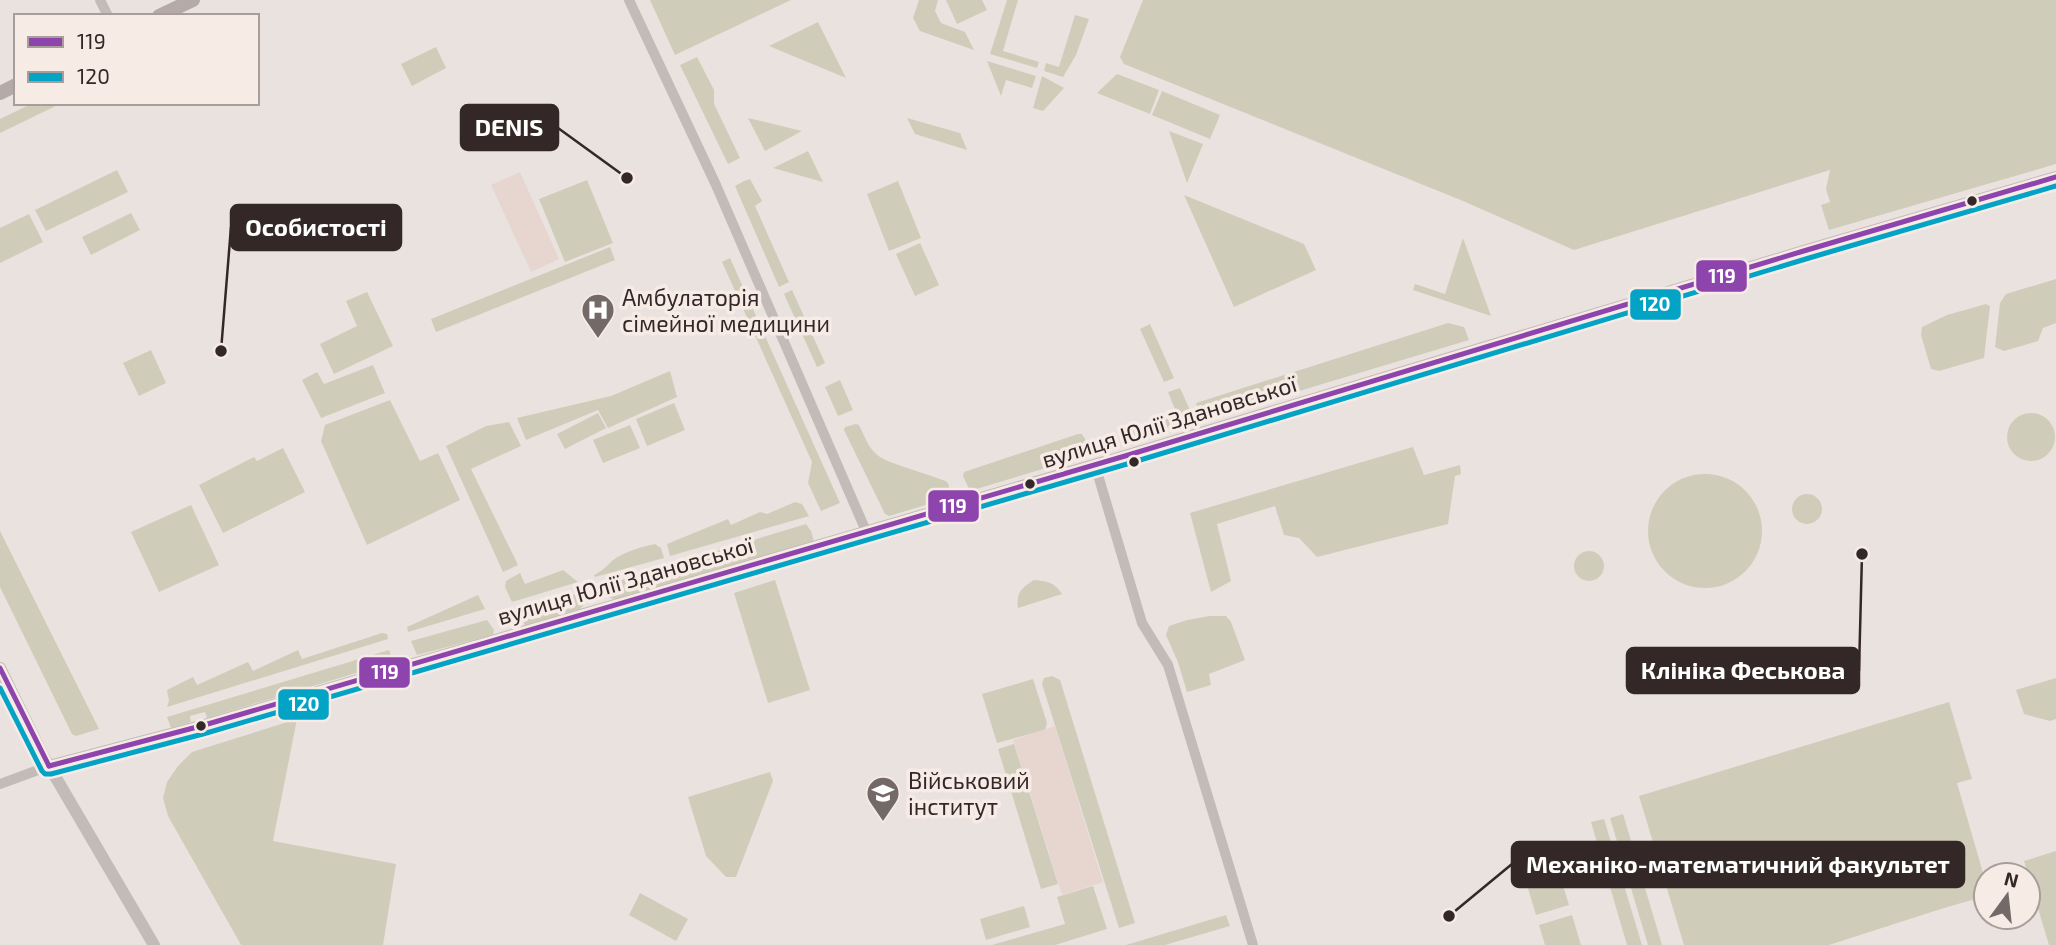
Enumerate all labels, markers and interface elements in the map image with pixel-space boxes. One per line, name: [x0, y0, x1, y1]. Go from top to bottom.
legend: [14, 14, 259, 105]
text: 119: [77, 28, 106, 53]
text: 120: [77, 63, 110, 88]
callout: DENIS: [461, 105, 558, 150]
text: DENIS: [475, 112, 543, 141]
unlabelled marker: [1965, 194, 1979, 208]
callout: Особистості: [231, 205, 401, 250]
text: Особистості: [245, 212, 387, 241]
line badge: 119: [1695, 259, 1748, 293]
text: 119: [1708, 264, 1736, 287]
place label: Амбулаторія сімейної медицини: [622, 283, 830, 337]
line badge: 120: [1629, 288, 1682, 321]
hospital icon: Амбулаторія сімейної медицини: [579, 291, 617, 340]
text: 120: [1639, 292, 1671, 315]
street label: вулиця Юлії Здановської: [1038, 369, 1300, 474]
unlabelled marker: [1127, 455, 1141, 469]
unlabelled marker: [1023, 477, 1037, 491]
line badge: 119: [927, 489, 980, 523]
text: 119: [939, 494, 967, 517]
street label: вулиця Юлії Здановської: [494, 530, 757, 631]
callout: Клініка Феськова: [1627, 648, 1859, 693]
text: Клініка Феськова: [1641, 655, 1845, 684]
line badge: 119: [358, 656, 411, 689]
text: 119: [371, 660, 399, 683]
line badge: 120: [277, 688, 330, 721]
text: 120: [288, 692, 320, 715]
unlabelled marker: [194, 719, 208, 733]
place label: Військовий інститут: [908, 766, 1030, 821]
school or university icon: Військовий інститут: [864, 774, 902, 823]
callout: Механіко-математичний факультет: [1512, 842, 1964, 887]
text: Механіко-математичний факультет: [1526, 849, 1950, 878]
north arrow: [1972, 861, 2042, 931]
text: N: [2002, 866, 2021, 892]

